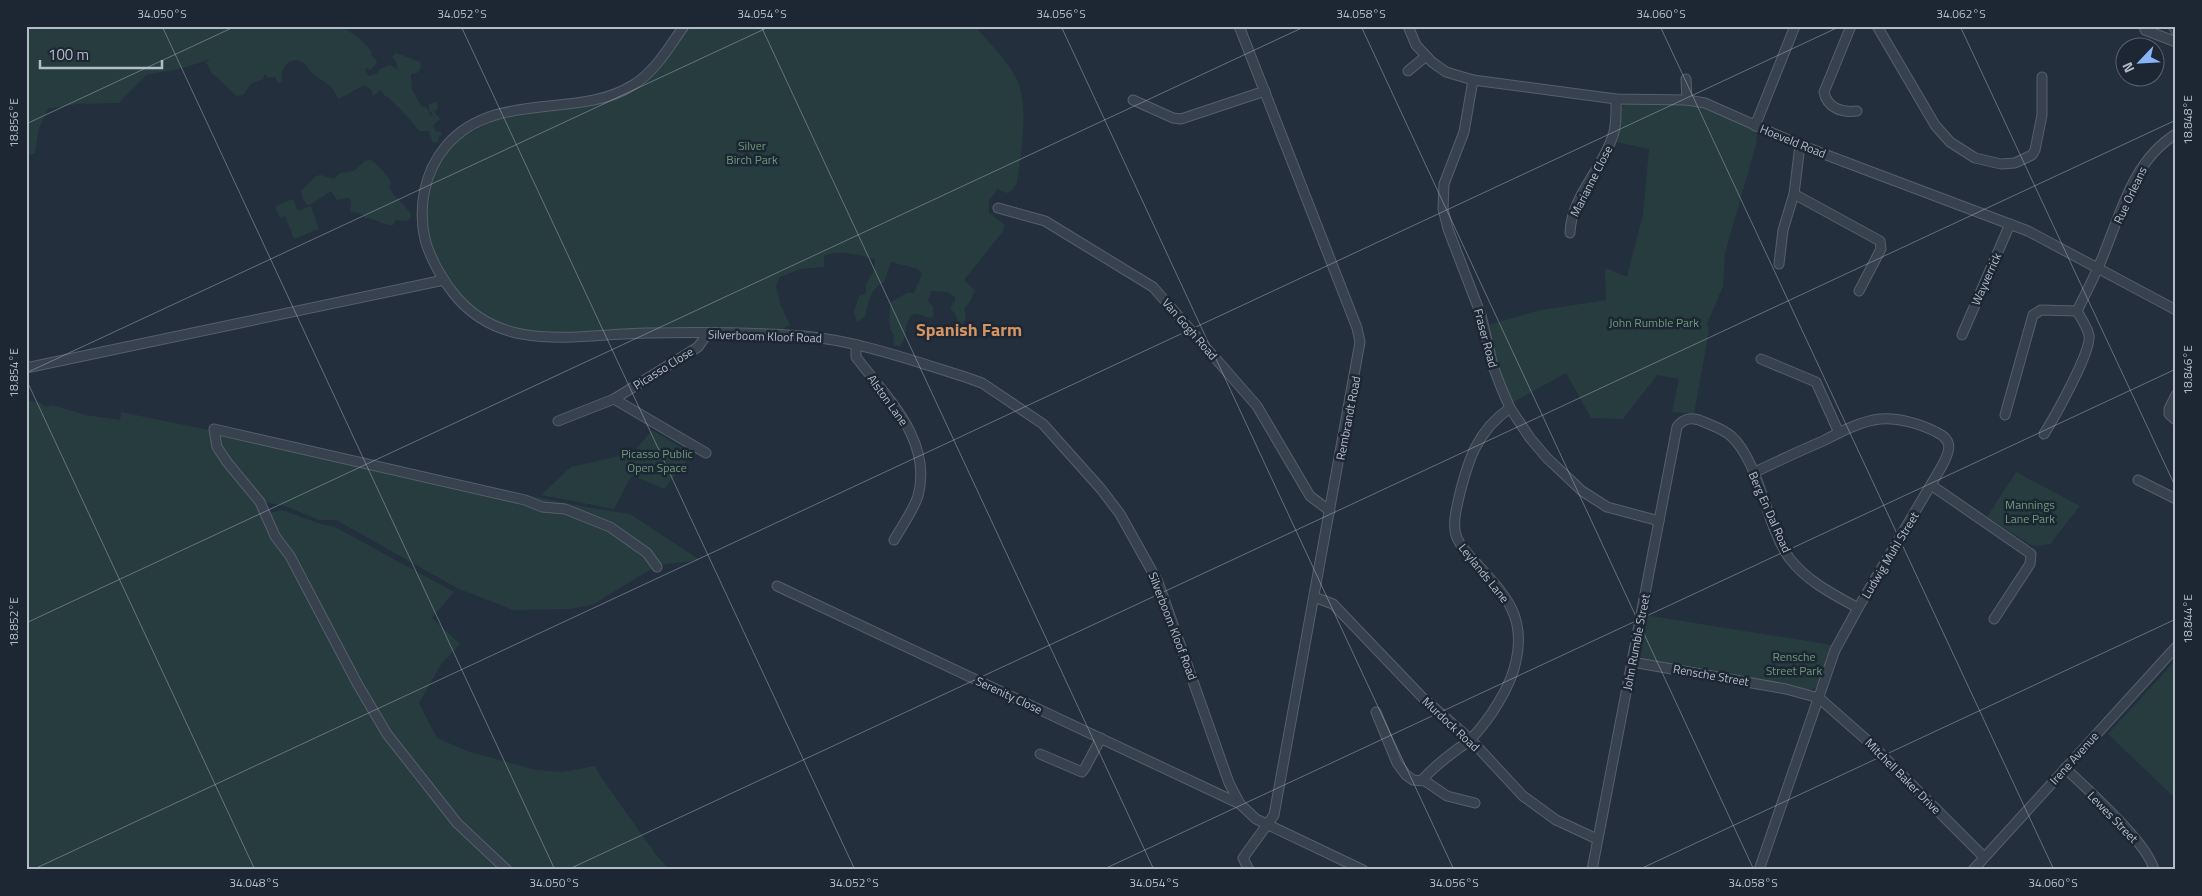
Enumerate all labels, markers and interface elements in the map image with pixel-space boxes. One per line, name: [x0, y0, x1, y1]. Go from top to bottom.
text: 34.050°S: [137, 4, 187, 23]
text: 34.052°S: [437, 4, 487, 23]
text: 34.054°S: [737, 4, 787, 23]
text: 34.056°S: [1036, 4, 1086, 23]
text: 34.058°S: [1336, 4, 1386, 23]
text: 34.060°S: [1636, 4, 1686, 23]
text: 34.062°S: [1936, 4, 1986, 23]
scale bar: [40, 38, 162, 70]
north arrow: [2114, 38, 2164, 88]
text: 100 m: [48, 43, 89, 66]
text: N: [2116, 59, 2139, 77]
text: 18.848°E: [2178, 95, 2197, 145]
text: 18.856°E: [4, 98, 23, 148]
street label: Hoeveld Road: [1757, 119, 1829, 163]
park label: Silver Birch Park: [726, 136, 778, 169]
street label: Marianne Close: [1565, 142, 1617, 220]
street label: Rue Orleans: [2108, 163, 2152, 227]
street label: Wayverrick: [1966, 249, 2006, 308]
street label: Van Gogh Road: [1158, 294, 1222, 364]
street label: Fraser Road: [1469, 306, 1503, 370]
park label: John Rumble Park: [1609, 313, 1699, 332]
district label: Spanish Farm: [916, 316, 1022, 343]
street label: Silverboom Kloof Road: [708, 325, 822, 347]
street label: Picasso Close: [629, 342, 697, 394]
text: 18.846°E: [2178, 345, 2197, 395]
text: 18.854°E: [4, 348, 23, 398]
street label: Alston Lane: [863, 370, 913, 430]
street label: Rembrandt Road: [1331, 374, 1365, 462]
park label: Picasso Public Open Space: [621, 444, 693, 477]
street label: Berg En Dal Road: [1744, 468, 1796, 556]
park label: Mannings Lane Park: [2005, 495, 2055, 528]
street label: Ludwig Muhl Street: [1857, 507, 1924, 602]
street label: Leylands Lane: [1454, 539, 1514, 607]
street label: Silverboom Kloof Road: [1144, 569, 1202, 683]
street label: John Rumble Street: [1617, 591, 1655, 692]
text: 18.844°E: [2178, 594, 2197, 644]
text: 18.852°E: [4, 597, 23, 647]
park label: Rensche Street Park: [1766, 647, 1823, 680]
street label: Rensche Street: [1672, 659, 1751, 691]
street label: Serenity Close: [973, 671, 1045, 719]
street label: Murdock Road: [1418, 692, 1484, 756]
street label: Irene Avenue: [2045, 727, 2103, 789]
street label: Mitchell Baker Drive: [1861, 734, 1945, 818]
street label: Lewes Street: [2083, 787, 2143, 848]
text: 34.048°S: [229, 873, 279, 892]
text: 34.050°S: [529, 873, 579, 892]
text: 34.052°S: [829, 873, 879, 892]
text: 34.054°S: [1129, 873, 1179, 892]
text: 34.056°S: [1429, 873, 1479, 892]
text: 34.058°S: [1728, 873, 1778, 892]
text: 34.060°S: [2028, 873, 2078, 892]

